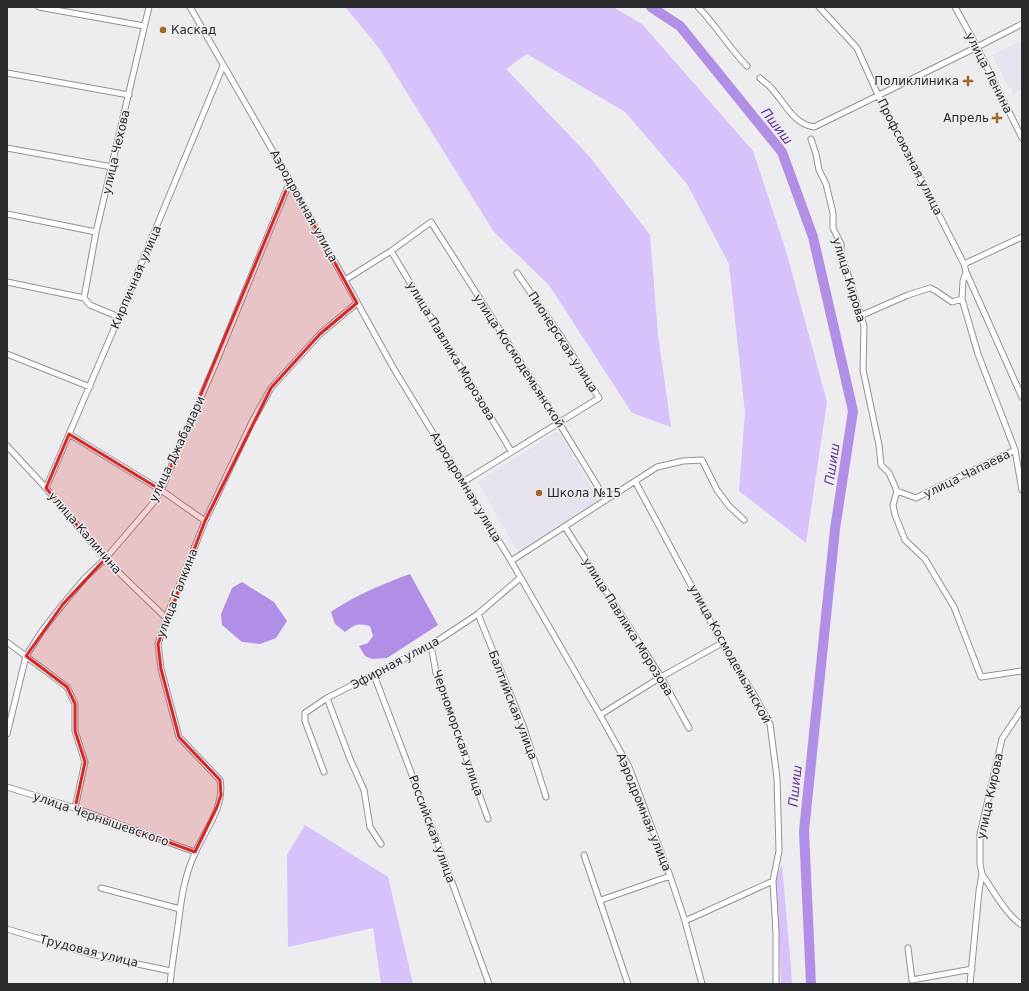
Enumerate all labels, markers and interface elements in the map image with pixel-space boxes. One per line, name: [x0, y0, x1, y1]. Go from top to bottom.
place label: Каскад: [171, 23, 216, 37]
marker: Каскад: [158, 25, 168, 35]
street label: улица Ленина: [963, 30, 1015, 116]
place label: Поликлиника: [874, 74, 959, 88]
marker: Поликлиника: [962, 75, 974, 87]
street label: Профсоюзная улица: [874, 96, 946, 218]
water label: Пшиш: [758, 105, 796, 147]
street label: улица Чехова: [99, 108, 133, 196]
place label: Апрель: [943, 111, 989, 125]
marker: Апрель: [992, 113, 1002, 123]
street label: Аэродромная улица: [267, 147, 341, 265]
street label: Кирпичная улица: [108, 223, 164, 331]
street label: улица Кирова: [829, 236, 869, 324]
street label: улица Павлика Морозова: [404, 279, 498, 423]
street label: Пионерская улица: [525, 289, 601, 395]
street label: улица Космодемьянской: [470, 292, 568, 430]
street label: улица Джабадари: [146, 394, 208, 504]
street label: Аэродромная улица: [427, 429, 505, 545]
water label: Пшиш: [821, 442, 843, 486]
street label: улица Чапаева: [921, 447, 1013, 501]
place label: Школа №15: [547, 486, 621, 500]
marker: Школа №15: [534, 488, 544, 498]
street label: улица Калинина: [46, 489, 124, 577]
street label: улица Галкина: [154, 546, 200, 640]
street label: улица Павлика Морозова: [580, 555, 676, 699]
street label: улица Космодемьянской: [686, 582, 774, 726]
street label: Эфирная улица: [348, 634, 442, 692]
street label: Балтийская улица: [486, 648, 540, 762]
street label: Черноморская улица: [430, 668, 486, 798]
street label: Аэродромная улица: [614, 751, 674, 873]
street label: улица Кирова: [974, 752, 1006, 840]
water label: Пшиш: [785, 764, 805, 808]
street label: Российская улица: [406, 773, 458, 885]
street label: улица Чернышевского: [31, 789, 171, 849]
street label: Трудовая улица: [37, 932, 140, 970]

